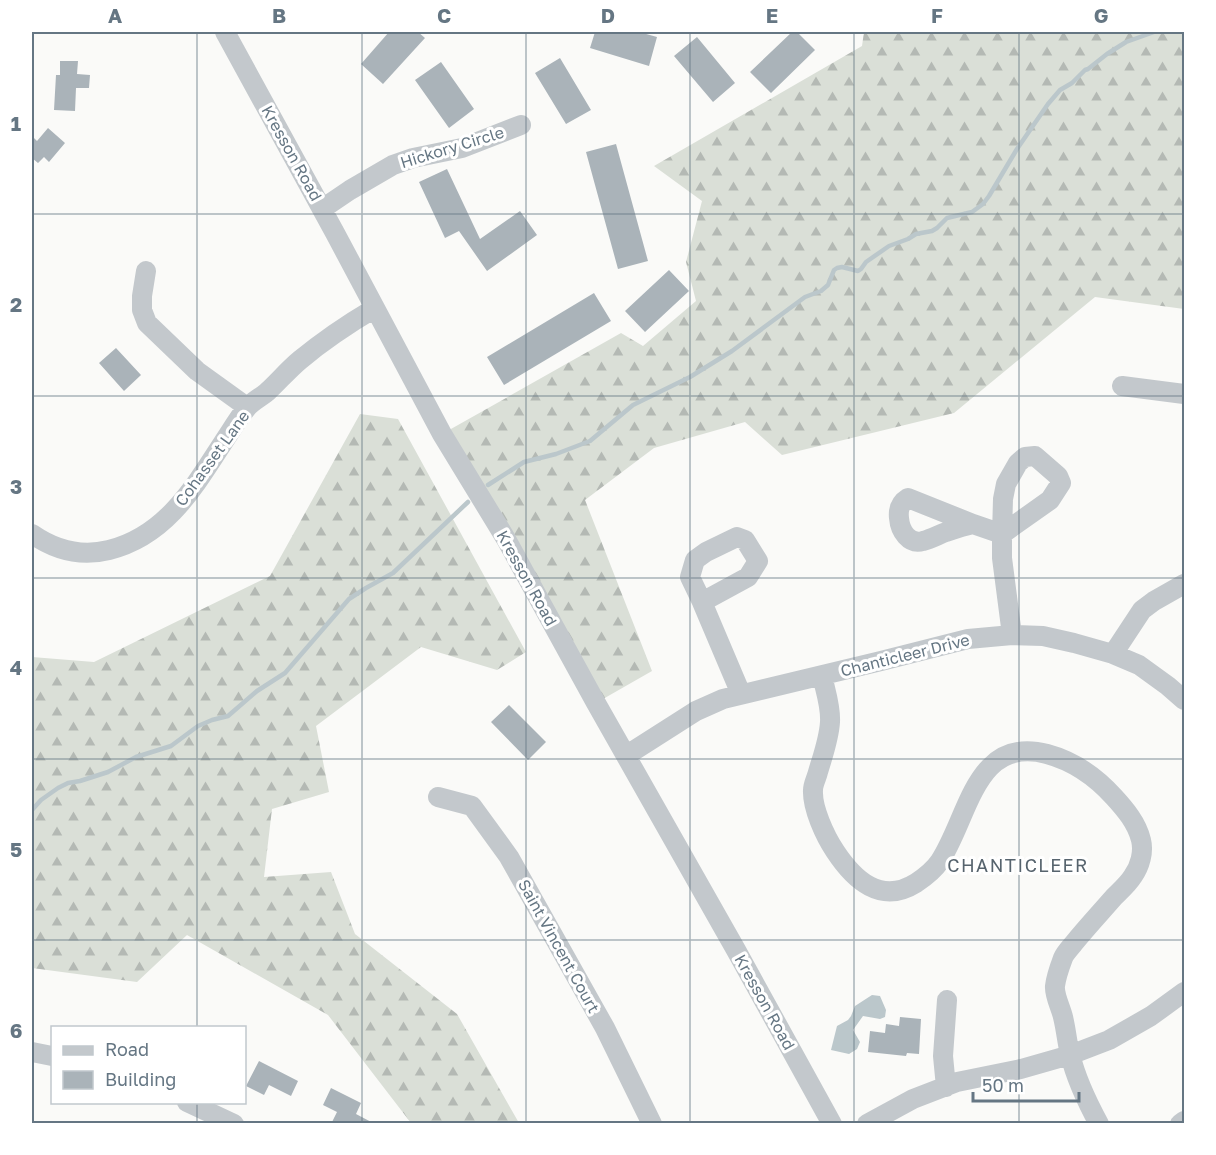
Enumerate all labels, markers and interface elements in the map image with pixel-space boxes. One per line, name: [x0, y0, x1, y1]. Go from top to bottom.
text: A: [108, 3, 122, 27]
text: B: [272, 3, 286, 27]
text: C: [437, 3, 451, 27]
text: D: [601, 3, 615, 27]
text: E: [766, 3, 778, 27]
text: F: [931, 3, 943, 27]
text: G: [1094, 3, 1108, 27]
street label: Kresson Road: [258, 102, 326, 204]
text: 1: [11, 111, 21, 135]
street label: Hickory Circle: [398, 122, 506, 172]
text: 2: [10, 292, 22, 316]
street label: Cohasset Lane: [171, 406, 253, 510]
text: 3: [10, 474, 22, 498]
street label: Kresson Road: [493, 527, 561, 629]
street label: Chanticleer Drive: [838, 629, 972, 681]
text: 4: [10, 655, 22, 679]
text: 5: [10, 837, 22, 861]
district label: CHANTICLEER: [947, 854, 1089, 876]
street label: Saint Vincent Court: [514, 876, 604, 1016]
street label: Kresson Road: [731, 951, 799, 1053]
text: 6: [10, 1018, 22, 1042]
legend: [51, 1026, 246, 1104]
text: Road: [105, 1038, 149, 1060]
scale bar: [973, 1065, 1080, 1103]
text: Building: [105, 1068, 176, 1090]
text: 50 m: [982, 1074, 1024, 1096]

